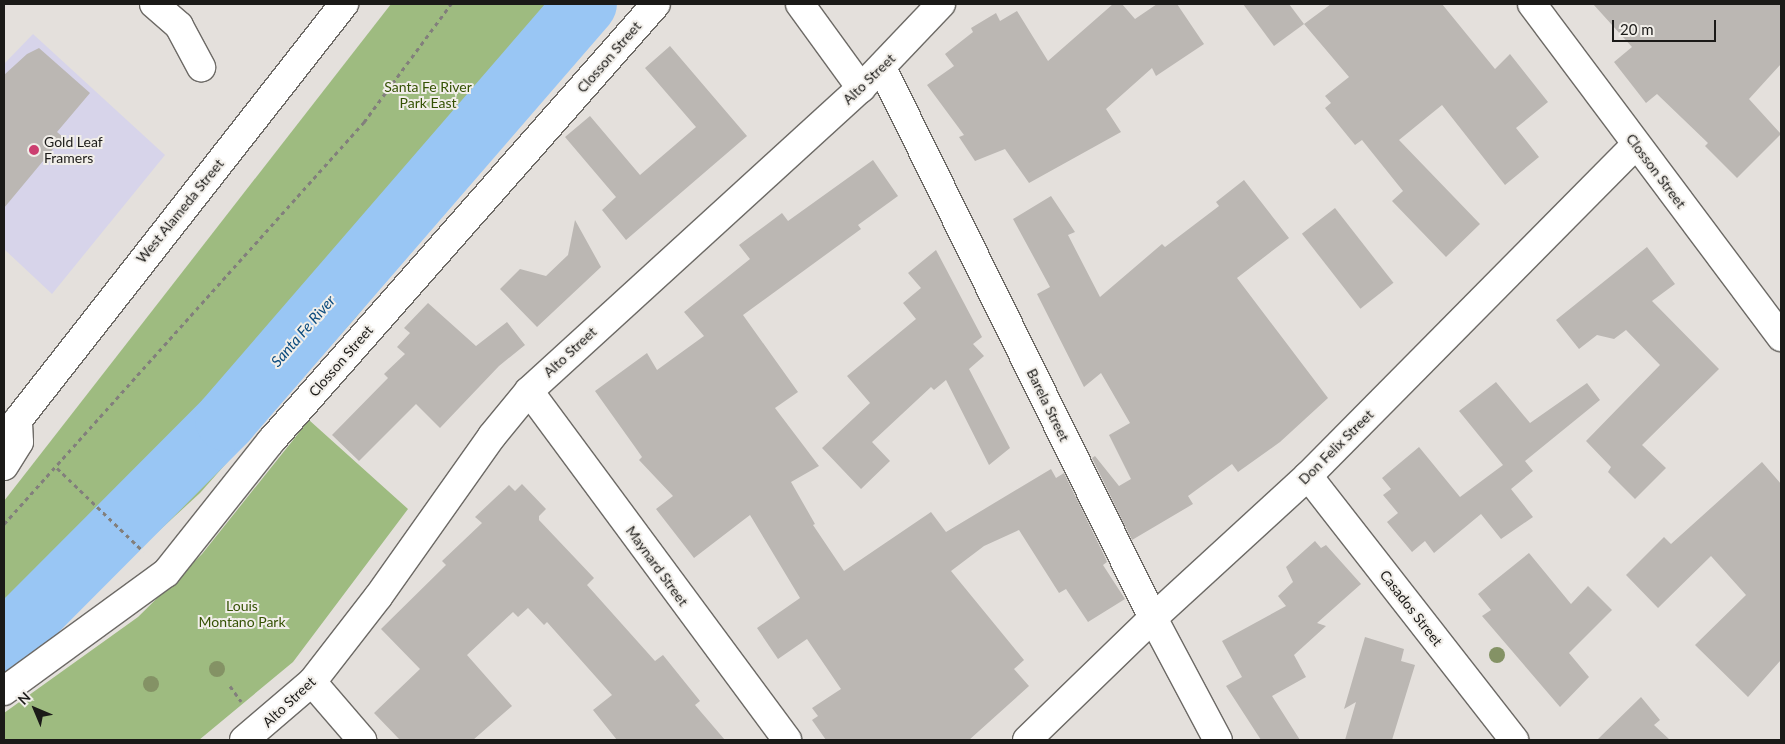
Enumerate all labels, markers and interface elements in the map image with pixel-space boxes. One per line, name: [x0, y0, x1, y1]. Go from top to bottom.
scale bar: [1615, 10, 1719, 42]
street label: Closson Street: [573, 18, 645, 96]
text: 20 m: [1620, 20, 1654, 38]
street label: Alto Street: [839, 50, 899, 108]
park label: Santa Fe River Park East: [384, 79, 472, 111]
street label: Closson Street: [1623, 130, 1689, 212]
place label: Gold Leaf Framers: [44, 134, 103, 166]
marker: Gold Leaf Framers: [28, 144, 40, 156]
street label: West Alameda Street: [133, 155, 227, 267]
water label: Santa Fe River: [267, 292, 339, 370]
street label: Closson Street: [305, 322, 377, 400]
street label: Alto Street: [540, 323, 600, 381]
street label: Barela Street: [1023, 366, 1073, 444]
street label: Don Felix Street: [1295, 406, 1377, 488]
street label: Maynard Street: [622, 523, 692, 609]
street label: Casados Street: [1376, 567, 1446, 649]
park label: Louis Montano Park: [198, 598, 286, 630]
street label: Alto Street: [259, 673, 319, 731]
north arrow: [10, 684, 60, 734]
text: N: [14, 688, 34, 708]

